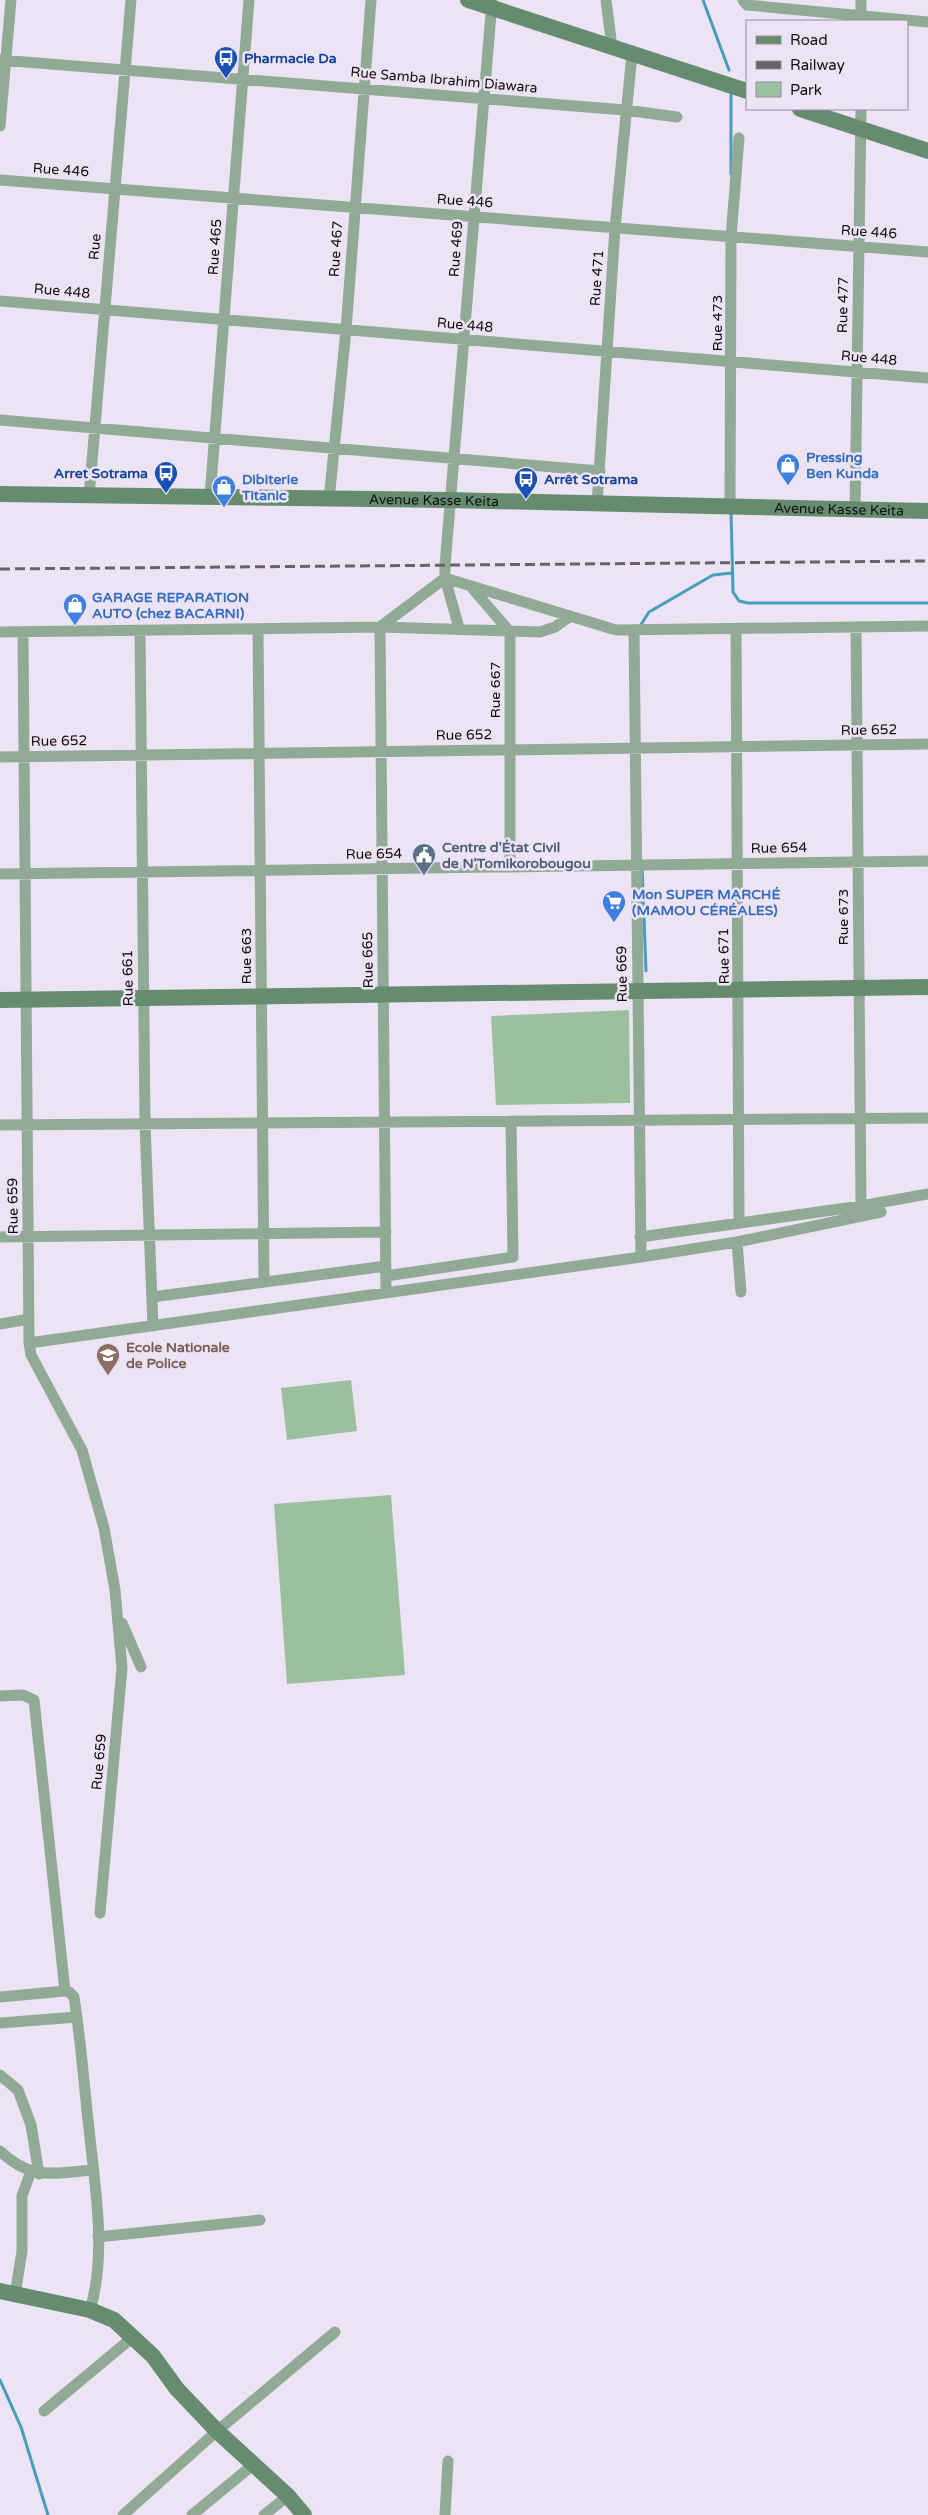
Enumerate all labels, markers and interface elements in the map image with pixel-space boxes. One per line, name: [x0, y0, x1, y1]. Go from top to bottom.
legend: [746, 20, 908, 110]
text: Road: [790, 31, 828, 49]
bus stop icon: Pharmacie Da: [213, 45, 239, 79]
place label: Pharmacie Da: [244, 50, 337, 67]
text: Railway: [790, 56, 845, 74]
street label: Rue Samba Ibrahim Diawara: [350, 63, 538, 97]
text: Park: [790, 81, 822, 99]
street label: Rue 446: [32, 160, 90, 180]
street label: Rue 446: [436, 191, 494, 211]
street label: Rue 465: [205, 218, 225, 276]
street label: Rue 467: [326, 220, 346, 278]
street label: Rue 469: [446, 220, 466, 278]
street label: Rue 446: [840, 222, 898, 242]
street label: Rue: [85, 233, 105, 261]
street label: Rue 471: [587, 249, 607, 307]
street label: Rue 477: [834, 277, 852, 333]
street label: Rue 448: [33, 280, 91, 302]
street label: Rue 473: [709, 295, 726, 351]
street label: Rue 448: [436, 314, 494, 336]
street label: Rue 448: [840, 347, 898, 369]
place label: Pressing Ben Kunda: [806, 449, 879, 482]
shop icon: Pressing Ben Kunda: [775, 452, 801, 486]
bus stop icon: Arret Sotrama: [153, 460, 179, 494]
place label: Arret Sotrama: [54, 465, 148, 482]
bus stop icon: Arrêt Sotrama: [513, 466, 539, 500]
place label: Dibiterie Titanic: [241, 471, 298, 504]
place label: Arrêt Sotrama: [544, 471, 638, 488]
shop icon: Dibiterie Titanic: [211, 474, 237, 508]
street label: Avenue Kasse Keita: [369, 490, 499, 510]
street label: Avenue Kasse Keita: [774, 499, 904, 519]
place label: GARAGE REPARATION AUTO (chez BACARNI): [92, 589, 249, 622]
shop icon: GARAGE REPARATION AUTO (chez BACARNI): [62, 592, 88, 626]
street label: Rue 667: [487, 662, 504, 718]
street label: Rue 652: [841, 721, 897, 739]
street label: Rue 652: [436, 726, 492, 744]
street label: Rue 652: [31, 732, 87, 750]
place label: Centre d'État Civil de N'Tomikorobougou: [442, 839, 591, 872]
street label: Rue 654: [751, 839, 808, 857]
public building icon: Centre d'État Civil de N'Tomikorobougou: [411, 842, 437, 876]
street label: Rue 654: [346, 845, 403, 863]
place label: Mon SUPER MARCHÉ (MAMOU CÉRÉALES): [632, 886, 780, 919]
supermarket icon: Mon SUPER MARCHÉ (MAMOU CÉRÉALES): [601, 889, 627, 923]
street label: Rue 673: [835, 889, 852, 945]
street label: Rue 663: [238, 928, 255, 984]
street label: Rue 671: [715, 928, 733, 984]
street label: Rue 665: [359, 932, 377, 988]
street label: Rue 669: [613, 946, 631, 1002]
street label: Rue 661: [119, 950, 137, 1006]
street label: Rue 659: [4, 1178, 22, 1234]
place label: Ecole Nationale de Police: [126, 1339, 230, 1372]
school or university icon: Ecole Nationale de Police: [95, 1342, 121, 1376]
street label: Rue 659: [88, 1733, 110, 1791]

